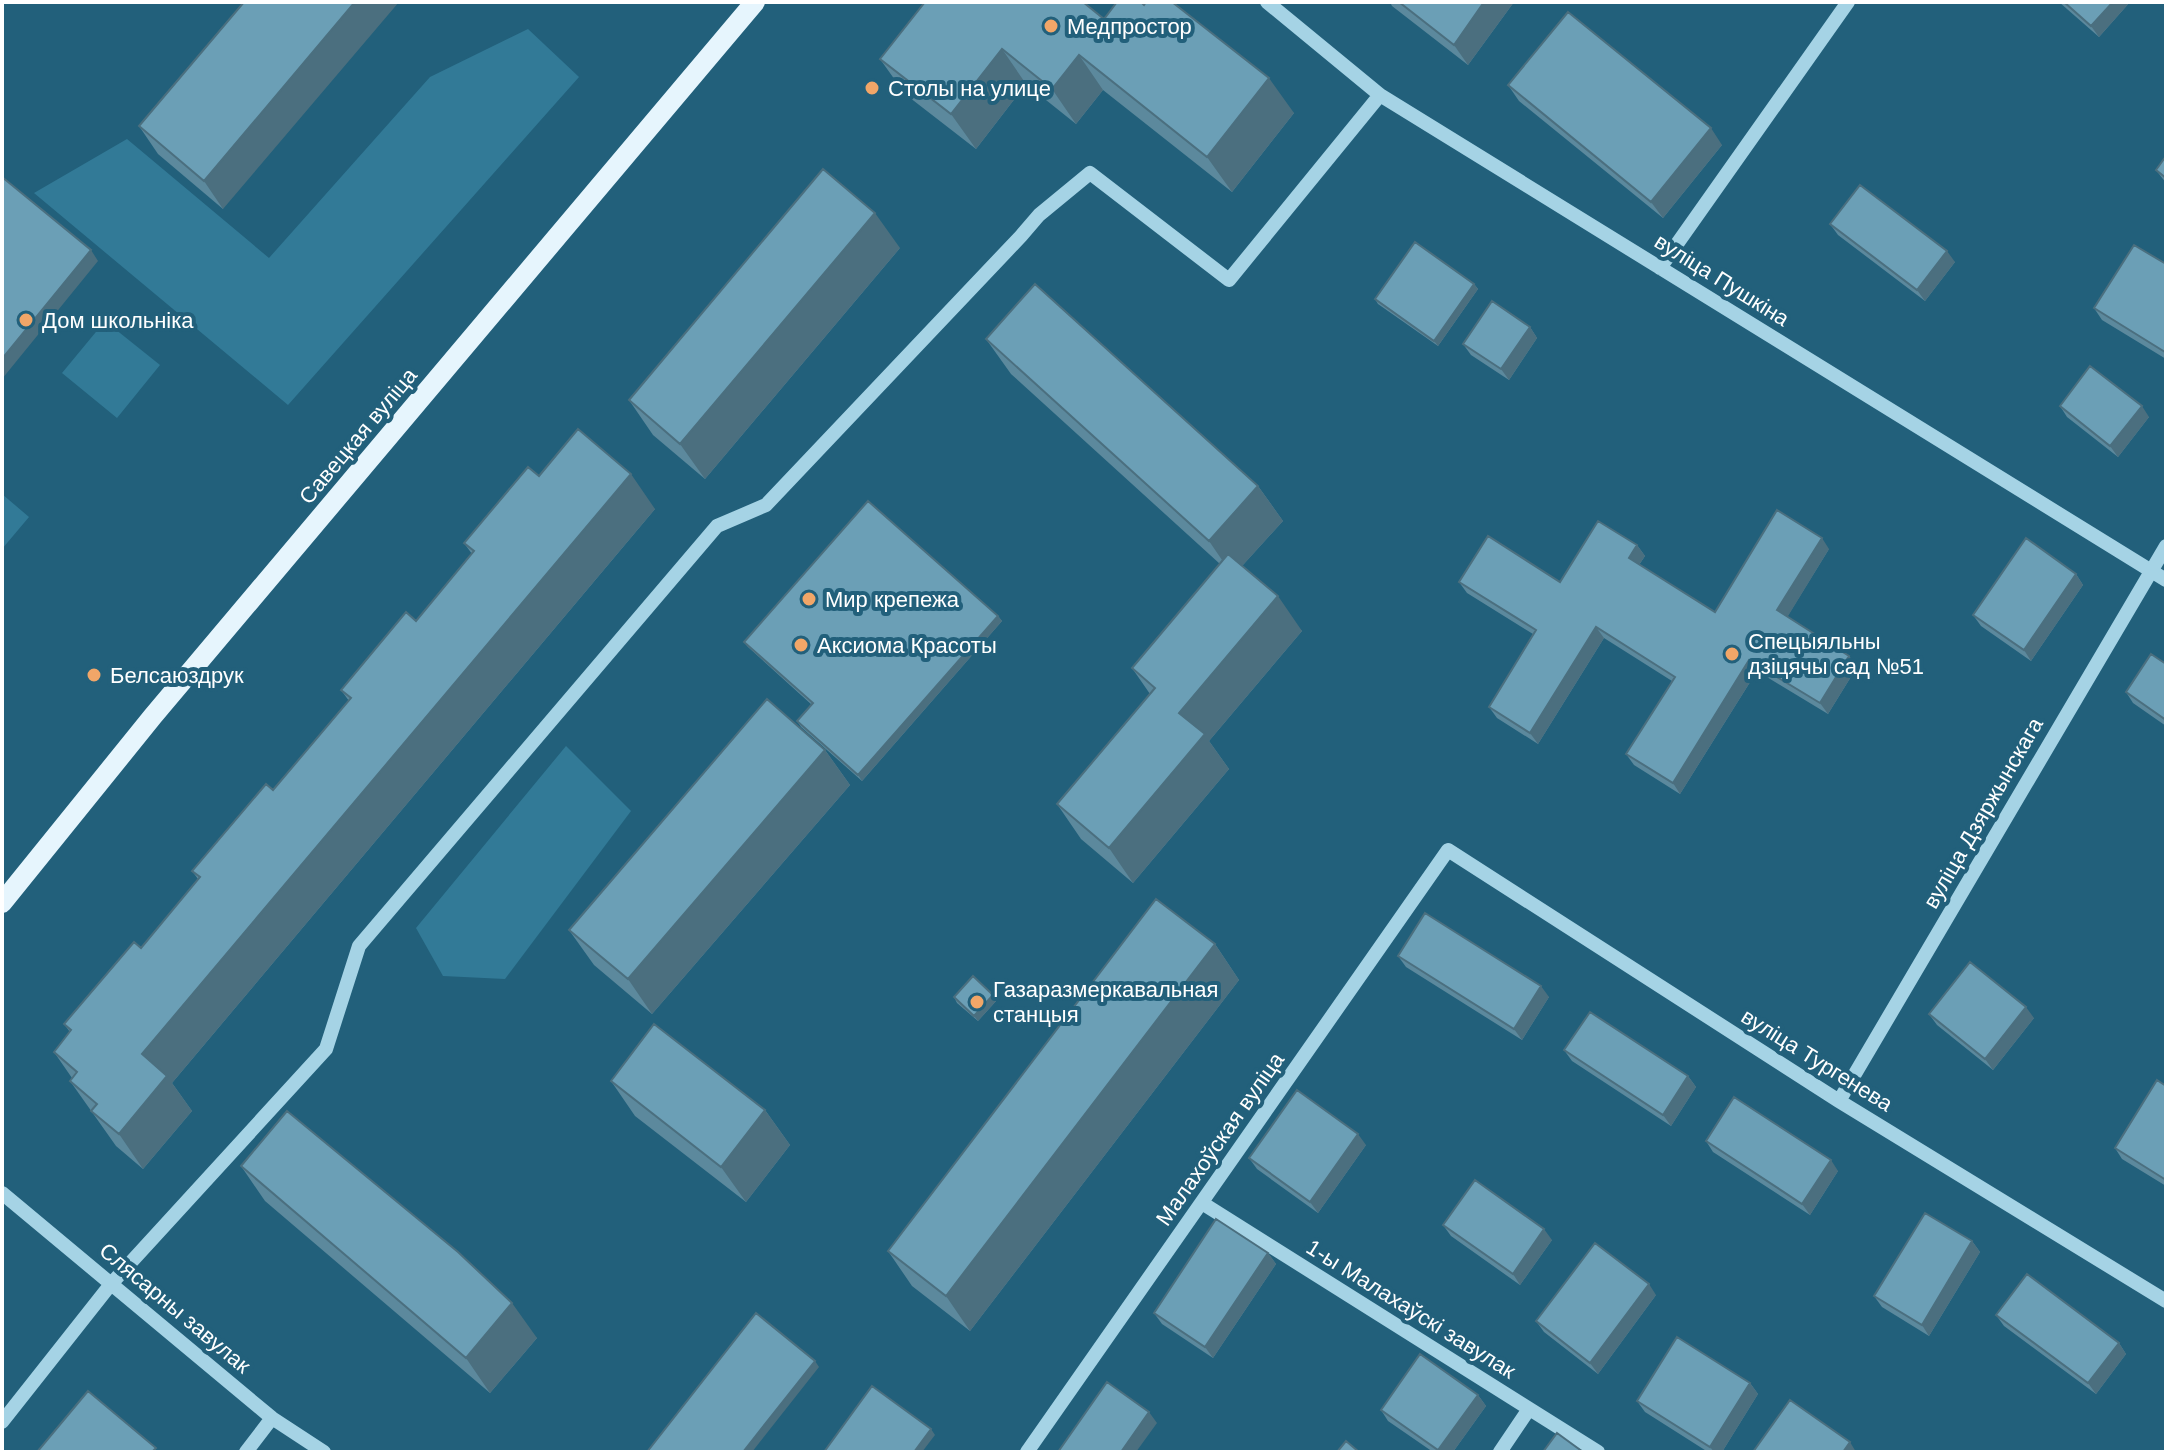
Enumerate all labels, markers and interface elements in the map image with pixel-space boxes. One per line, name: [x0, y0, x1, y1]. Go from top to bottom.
place label: Медпростор: [1067, 14, 1192, 39]
marker: Медпростор: [1042, 17, 1060, 35]
place label: Столы на улице: [888, 76, 1051, 101]
marker: Столы на улице: [863, 79, 881, 97]
street label: вуліца Пушкіна: [1650, 229, 1794, 332]
place label: Дом школьніка: [42, 308, 194, 333]
marker: Дом школьніка: [17, 311, 35, 329]
street label: Савецкая вуліца: [294, 363, 422, 509]
place label: Мир крепежа: [825, 587, 960, 612]
marker: Мир крепежа: [800, 590, 818, 608]
place label: Спецыяльны дзіцячы сад №51: [1748, 629, 1924, 679]
place label: Аксиома Красоты: [817, 633, 997, 658]
marker: Аксиома Красоты: [792, 636, 810, 654]
marker: Спецыяльны дзіцячы сад №51: [1723, 645, 1741, 663]
place label: Белсаюздрук: [110, 663, 244, 688]
marker: Белсаюздрук: [85, 666, 103, 684]
street label: вуліца Дзяржынскага: [1918, 713, 2048, 913]
place label: Газаразмеркавальная станцыя: [993, 977, 1219, 1027]
marker: Газаразмеркавальная станцыя: [968, 993, 986, 1011]
street label: вуліца Тургенева: [1737, 1003, 1898, 1117]
street label: Малахоўская вуліца: [1151, 1047, 1290, 1230]
street label: 1-ы Малахаўскі завулак: [1302, 1234, 1520, 1384]
street label: Слясарны завулак: [95, 1238, 256, 1379]

